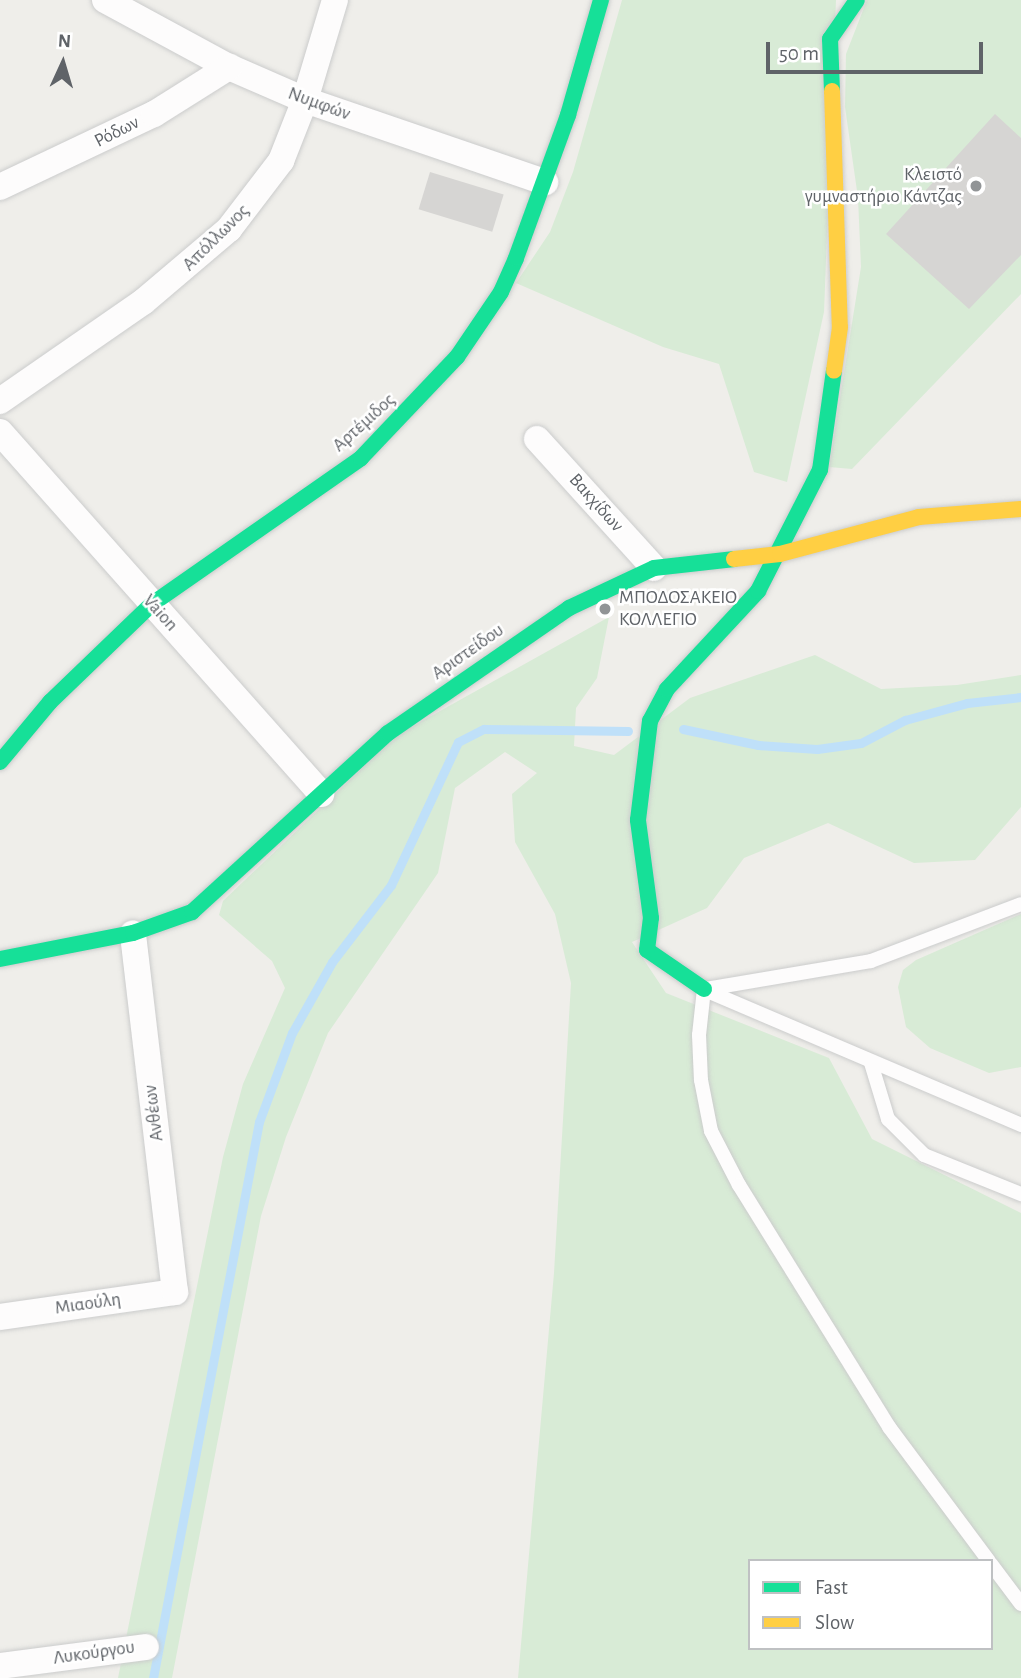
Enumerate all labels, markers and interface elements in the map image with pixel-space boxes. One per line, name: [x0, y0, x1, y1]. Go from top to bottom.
north arrow: [28, 28, 98, 98]
scale bar: [769, 28, 986, 72]
text: N: [57, 32, 72, 51]
text: 50 m: [779, 43, 819, 64]
street label: Νυμφών: [285, 82, 353, 126]
street label: Ρόδων: [91, 111, 143, 153]
place label: Κλειστό γυμναστήριο Κάντζας: [805, 164, 962, 208]
marker: Κλειστό γυμναστήριο Κάντζας: [968, 178, 984, 194]
street label: Απόλλωνος: [178, 200, 254, 276]
street label: Αρτέμιδος: [328, 389, 400, 457]
street label: Βακχίδων: [564, 469, 628, 537]
place label: ΜΠΟΔΟΣΑΚΕΙΟ ΚΟΛΛΕΓΙΟ: [619, 587, 737, 631]
street label: Vaion: [137, 590, 183, 636]
marker: ΜΠΟΔΟΣΑΚΕΙΟ ΚΟΛΛΕΓΙΟ: [597, 601, 613, 617]
street label: Αριστείδου: [428, 619, 508, 685]
street label: Ανθέων: [139, 1083, 169, 1143]
street label: Μιαούλη: [54, 1288, 122, 1320]
legend: [748, 1559, 993, 1650]
text: Fast: [815, 1577, 848, 1598]
text: Slow: [815, 1612, 854, 1633]
street label: Λυκούργου: [52, 1636, 136, 1670]

